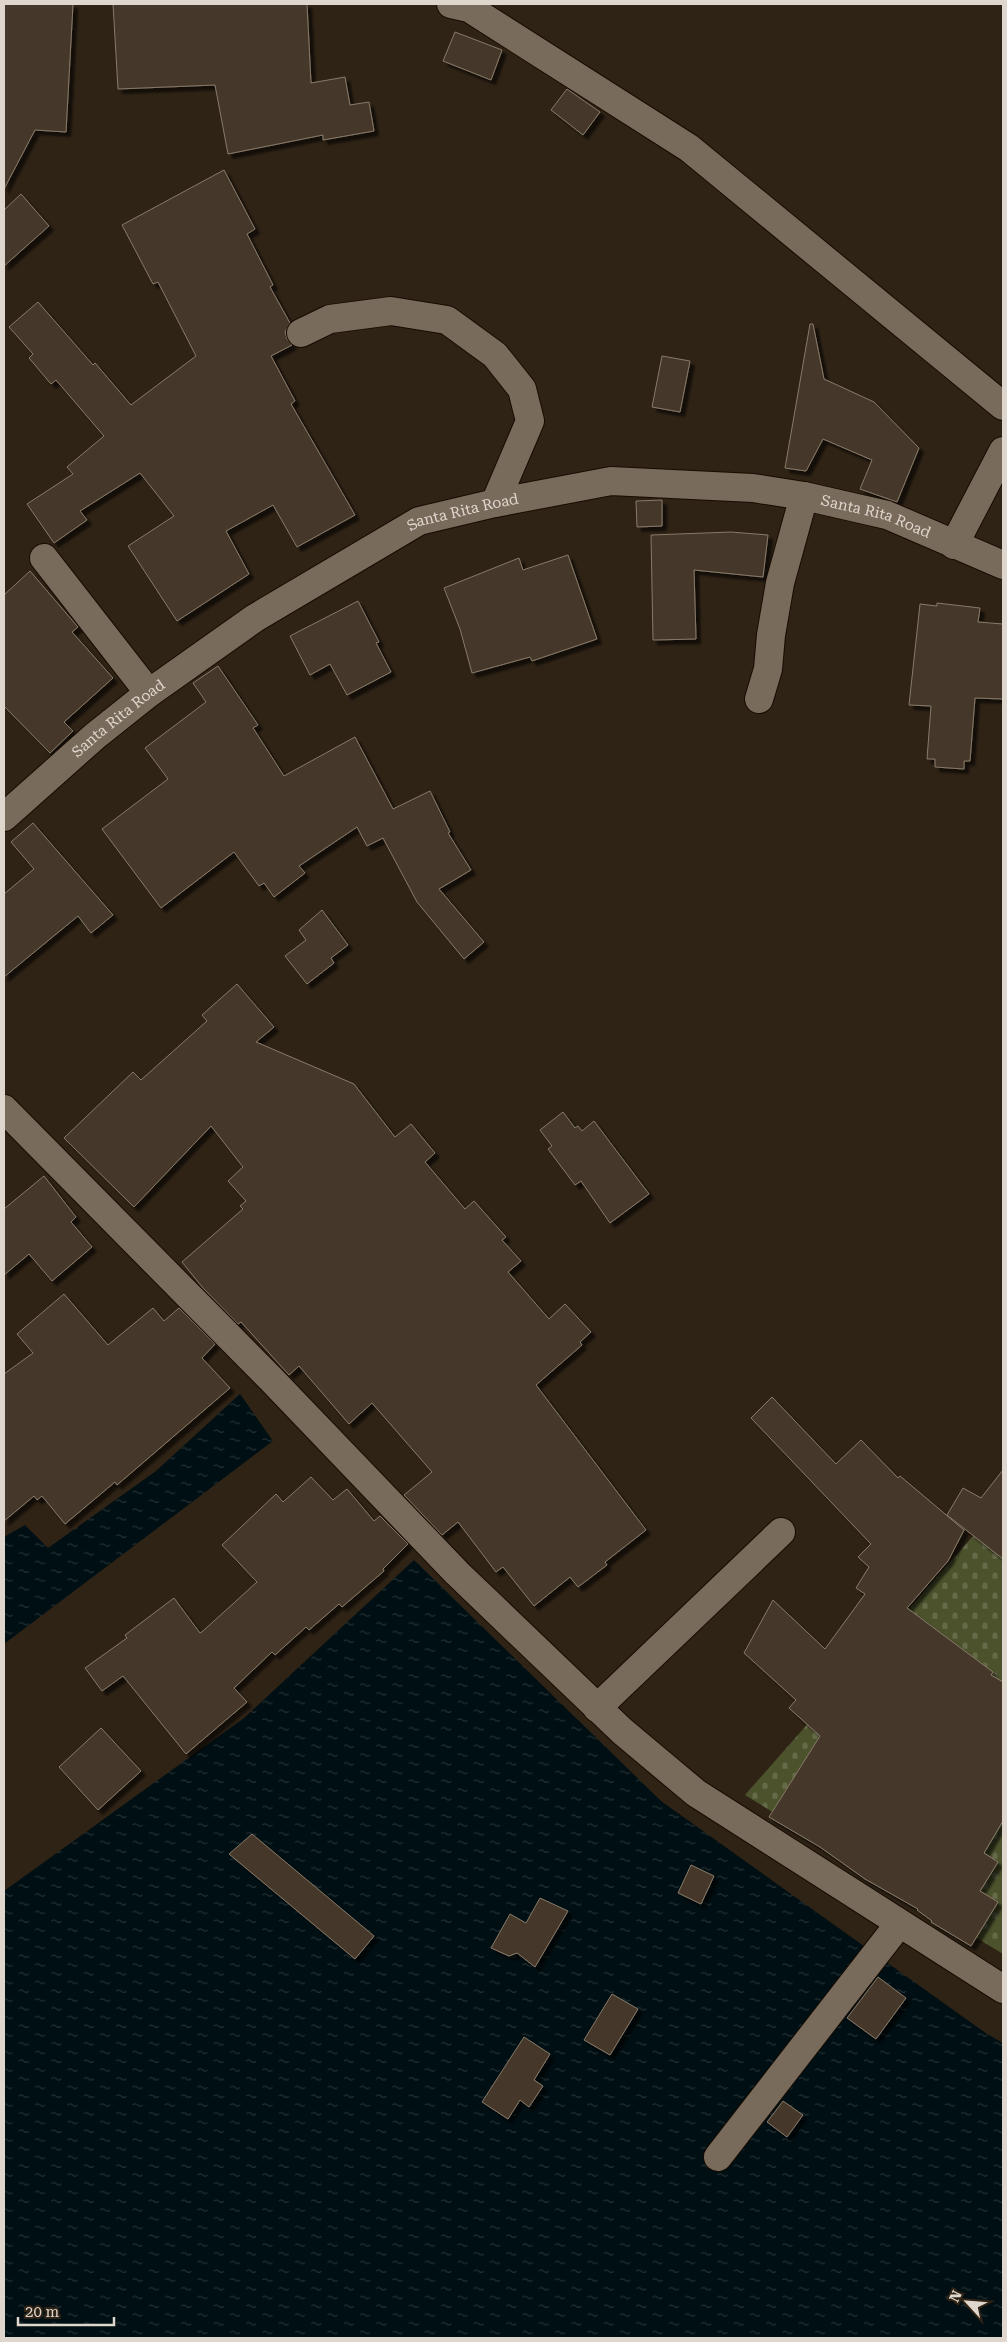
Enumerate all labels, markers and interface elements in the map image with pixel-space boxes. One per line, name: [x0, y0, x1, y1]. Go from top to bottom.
street label: Santa Rita Road: [404, 490, 520, 535]
street label: Santa Rita Road: [819, 491, 934, 542]
street label: Santa Rita Road: [68, 675, 169, 761]
north arrow: [942, 2277, 992, 2327]
text: N: [946, 2288, 965, 2305]
scale bar: [18, 2294, 114, 2326]
text: 20 m: [25, 2303, 60, 2321]

